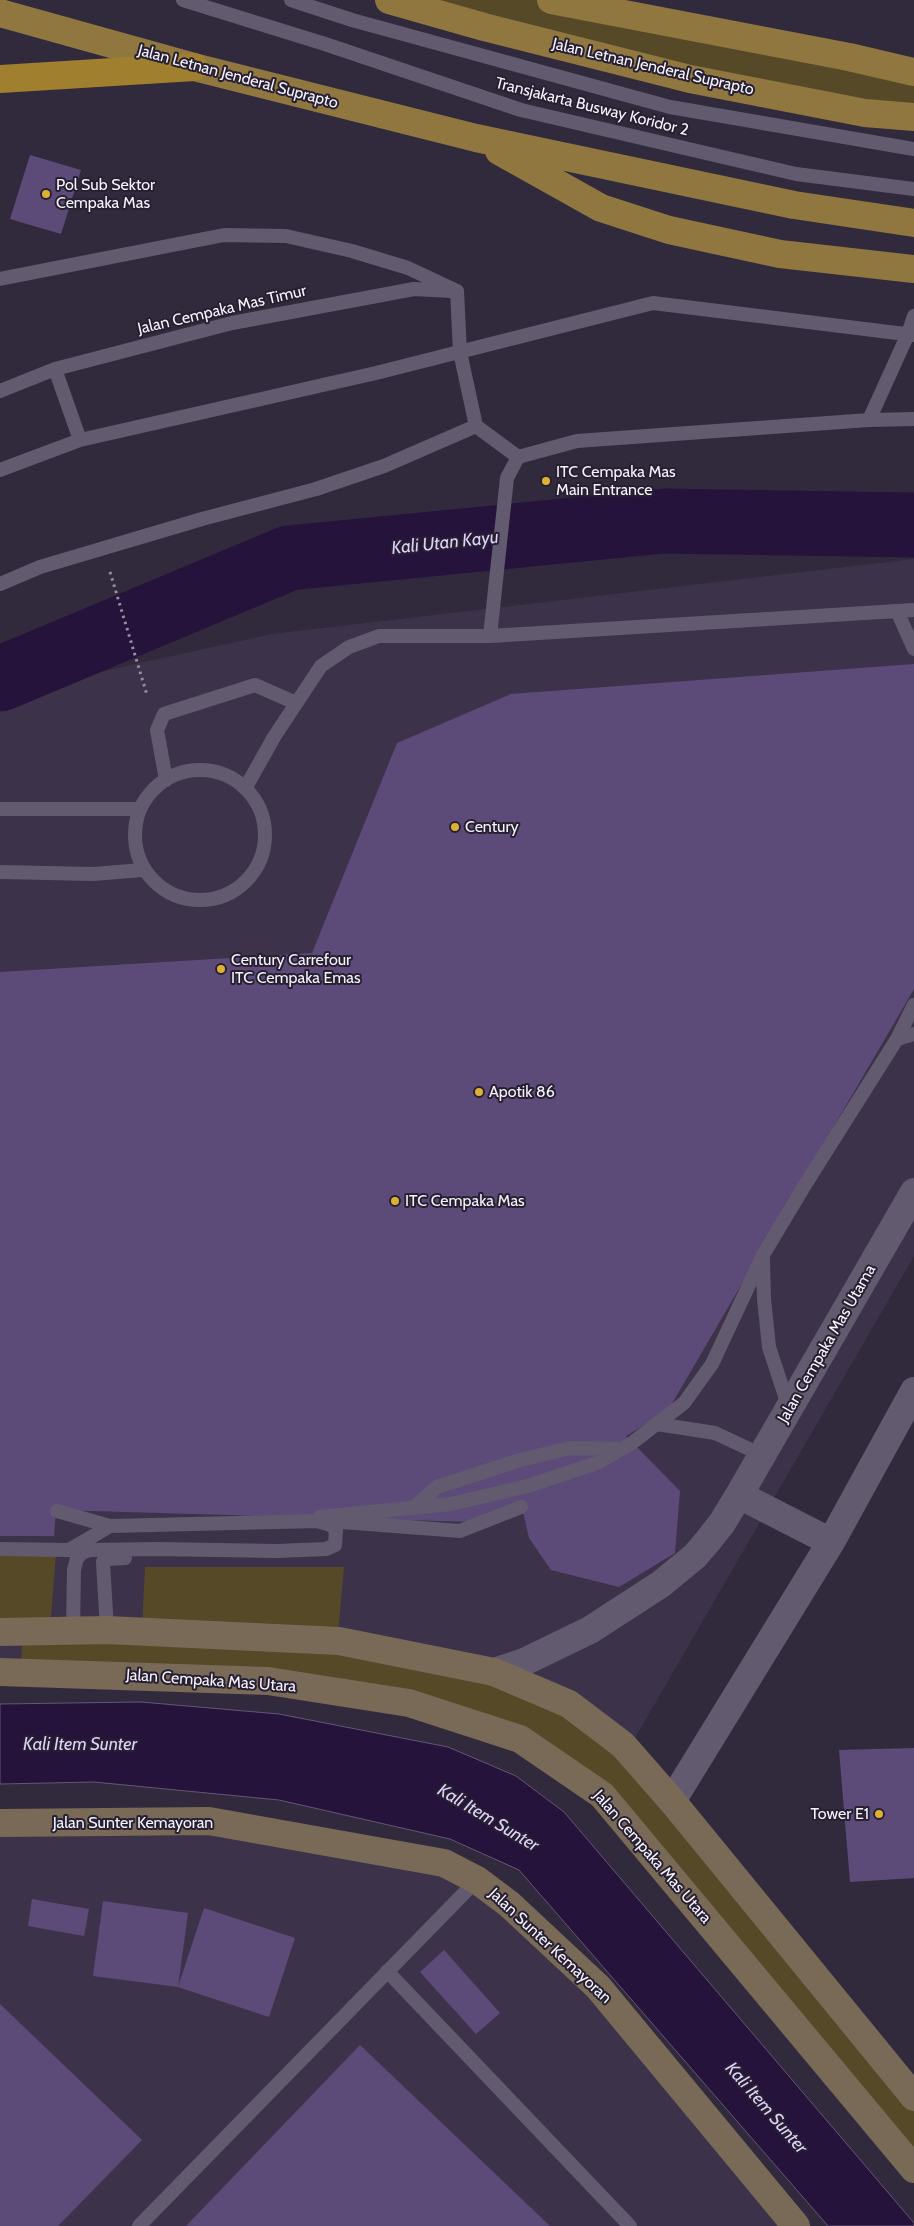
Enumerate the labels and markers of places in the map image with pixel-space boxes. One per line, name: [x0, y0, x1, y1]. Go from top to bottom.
place label: Pol Sub Sektor Cempaka Mas: [56, 175, 155, 213]
marker: Pol Sub Sektor Cempaka Mas: [40, 188, 52, 200]
place label: ITC Cempaka Mas Main Entrance: [556, 462, 676, 500]
marker: ITC Cempaka Mas Main Entrance: [540, 475, 552, 487]
place label: Century: [465, 817, 519, 837]
marker: Century: [449, 821, 461, 833]
place label: Century Carrefour ITC Cempaka Emas: [231, 950, 361, 988]
marker: Century Carrefour ITC Cempaka Emas: [215, 963, 227, 975]
place label: Apotik 86: [489, 1082, 555, 1102]
marker: Apotik 86: [473, 1086, 485, 1098]
place label: ITC Cempaka Mas: [405, 1191, 525, 1211]
marker: ITC Cempaka Mas: [389, 1195, 401, 1207]
place label: Tower E1: [811, 1804, 869, 1824]
marker: Tower E1: [873, 1808, 885, 1820]

